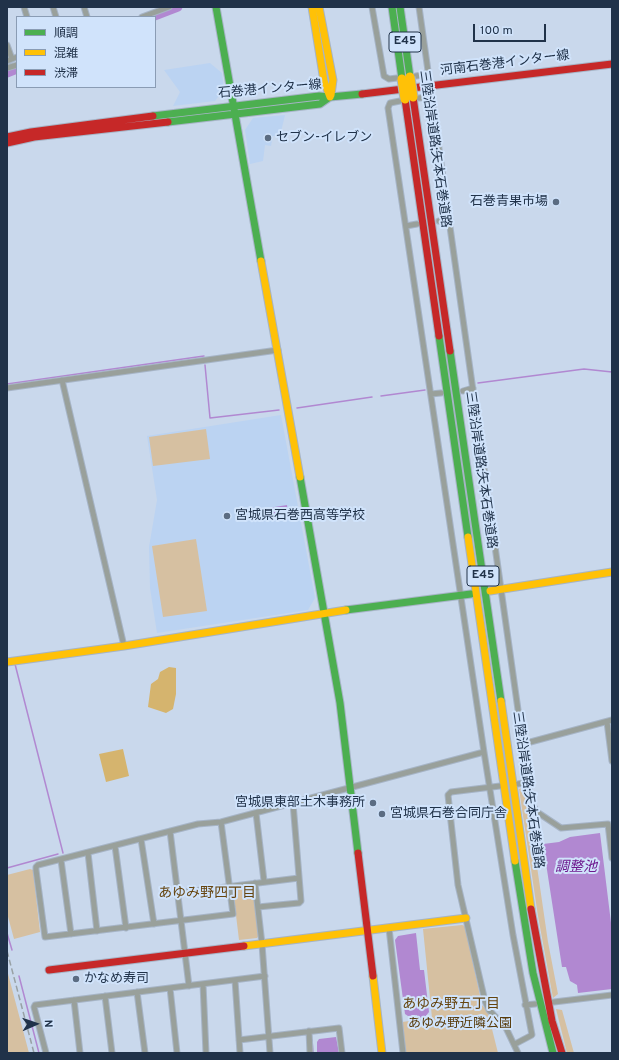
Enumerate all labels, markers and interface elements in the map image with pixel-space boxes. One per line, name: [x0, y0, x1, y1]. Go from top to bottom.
legend: [16, 16, 156, 88]
scale bar: [475, 16, 548, 42]
text: 100 m: [480, 23, 513, 39]
text: 順調: [54, 26, 78, 42]
road number: E45: [389, 32, 421, 52]
text: 混雑: [54, 46, 78, 62]
street label: 河南石巻港インター線: [440, 48, 570, 80]
text: 渋滞: [54, 66, 78, 82]
street label: 三陸沿岸道路;矢本石巻道路: [415, 69, 453, 229]
street label: 石巻港インター線: [218, 78, 322, 102]
place label: セブン-イレブン: [276, 130, 372, 146]
marker: セブン-イレブン: [263, 133, 273, 143]
place label: 石巻青果市場: [470, 194, 548, 210]
marker: 石巻青果市場: [551, 197, 561, 207]
street label: 三陸沿岸道路;矢本石巻道路: [461, 390, 499, 550]
place label: 宮城県石巻西高等学校: [235, 508, 365, 524]
marker: 宮城県石巻西高等学校: [222, 511, 232, 521]
road number: E45: [467, 566, 499, 586]
street label: 三陸沿岸道路;矢本石巻道路: [508, 710, 546, 870]
place label: 宮城県東部土木事務所: [235, 795, 365, 811]
marker: 宮城県東部土木事務所: [368, 798, 378, 808]
place label: 宮城県石巻合同庁舎: [390, 806, 507, 822]
marker: 宮城県石巻合同庁舎: [377, 809, 387, 819]
water label: 調整池: [555, 860, 597, 876]
district label: あゆみ野四丁目: [158, 886, 256, 902]
place label: かなめ寿司: [84, 971, 149, 987]
marker: かなめ寿司: [71, 974, 81, 984]
district label: あゆみ野五丁目: [402, 997, 500, 1013]
north arrow: [16, 1004, 56, 1044]
park label: あゆみ野近隣公園: [408, 1016, 512, 1032]
text: N: [41, 1019, 55, 1028]

